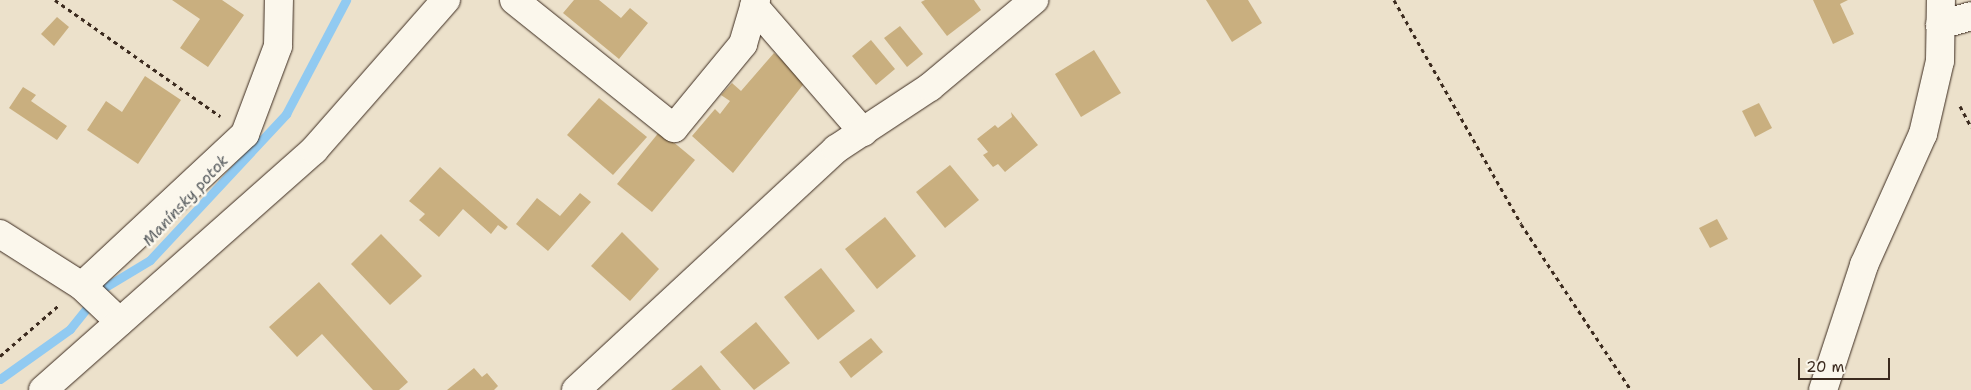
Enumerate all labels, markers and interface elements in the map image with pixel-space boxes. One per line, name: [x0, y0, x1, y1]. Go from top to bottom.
water label: Manínsky potok: [139, 152, 233, 250]
scale bar: [1801, 348, 1894, 380]
text: 20 m: [1806, 357, 1845, 377]

